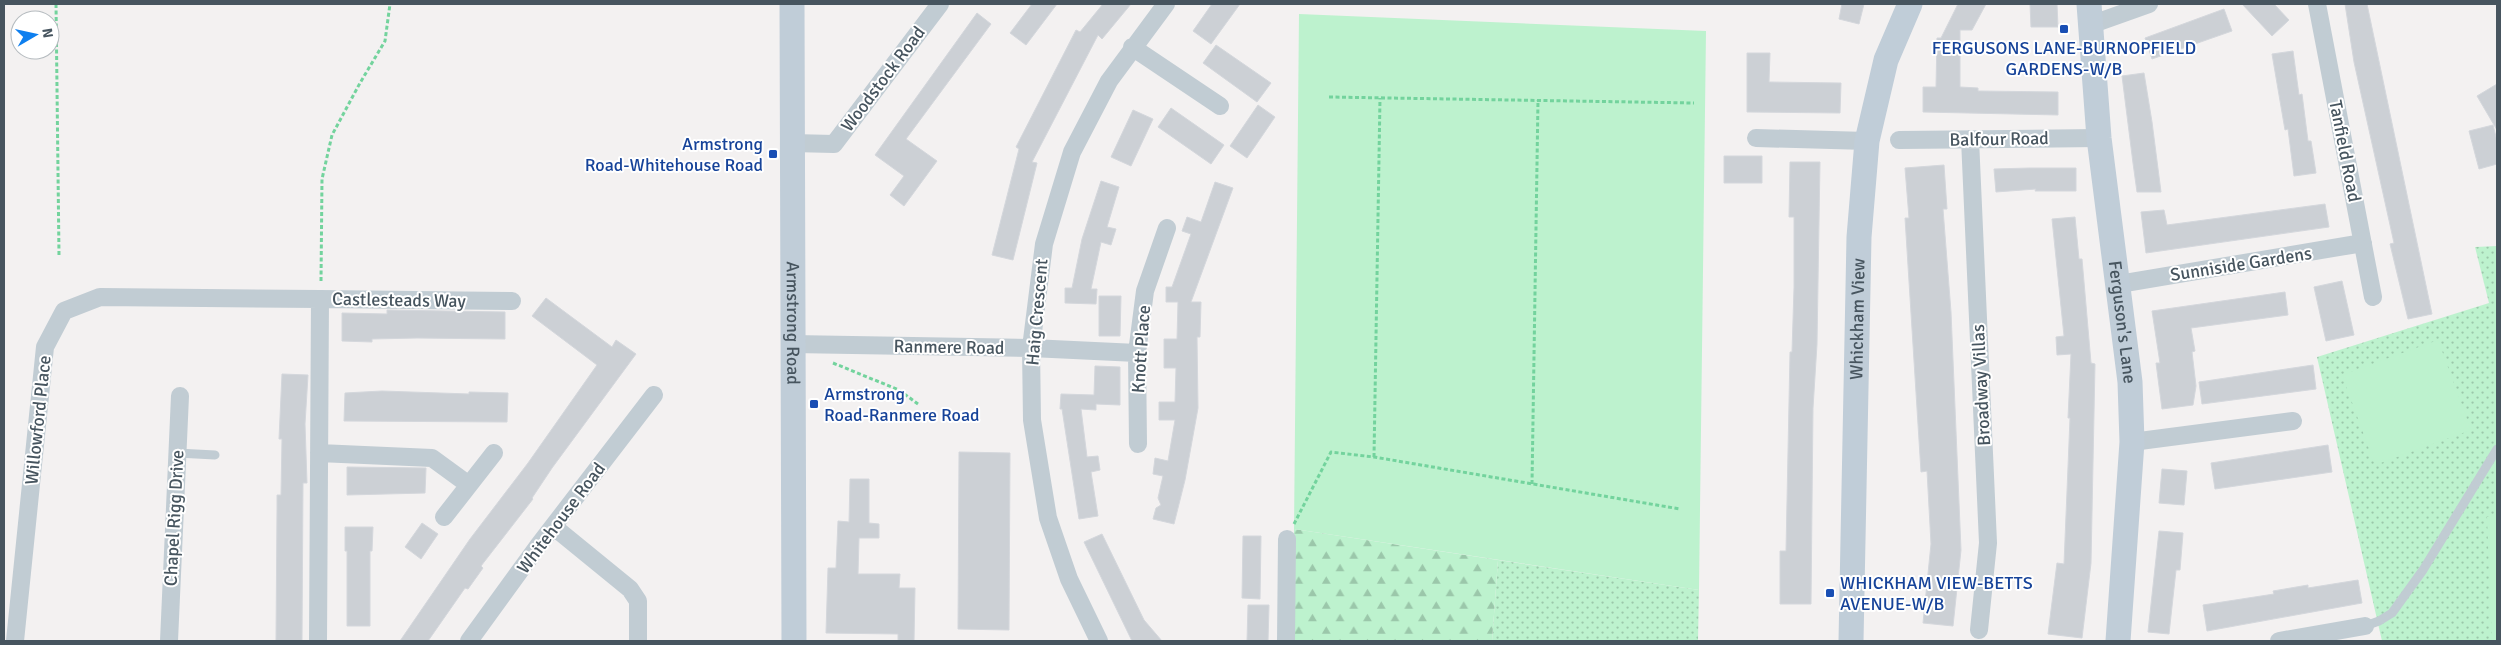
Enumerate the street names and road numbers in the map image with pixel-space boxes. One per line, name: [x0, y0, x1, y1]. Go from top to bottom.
street label: Woodstock Road: [836, 22, 930, 136]
street label: Tanfield Road: [2324, 98, 2366, 204]
street label: Balfour Road: [1949, 127, 2049, 151]
street label: Sunniside Gardens: [2169, 242, 2313, 286]
street label: Haig Crescent: [1021, 258, 1053, 366]
street label: Whickham View: [1845, 258, 1870, 380]
street label: Ferguson's Lane: [2104, 259, 2141, 385]
street label: Armstrong Road: [782, 261, 804, 385]
street label: Castlesteads Way: [332, 288, 467, 312]
street label: Knott Place: [1127, 304, 1155, 394]
street label: Broadway Villas: [1967, 324, 1995, 446]
street label: Ranmere Road: [893, 335, 1005, 359]
street label: Willowford Place: [20, 354, 56, 486]
street label: Chapel Rigg Drive: [159, 449, 189, 587]
street label: Whitehouse Road: [512, 458, 610, 578]

